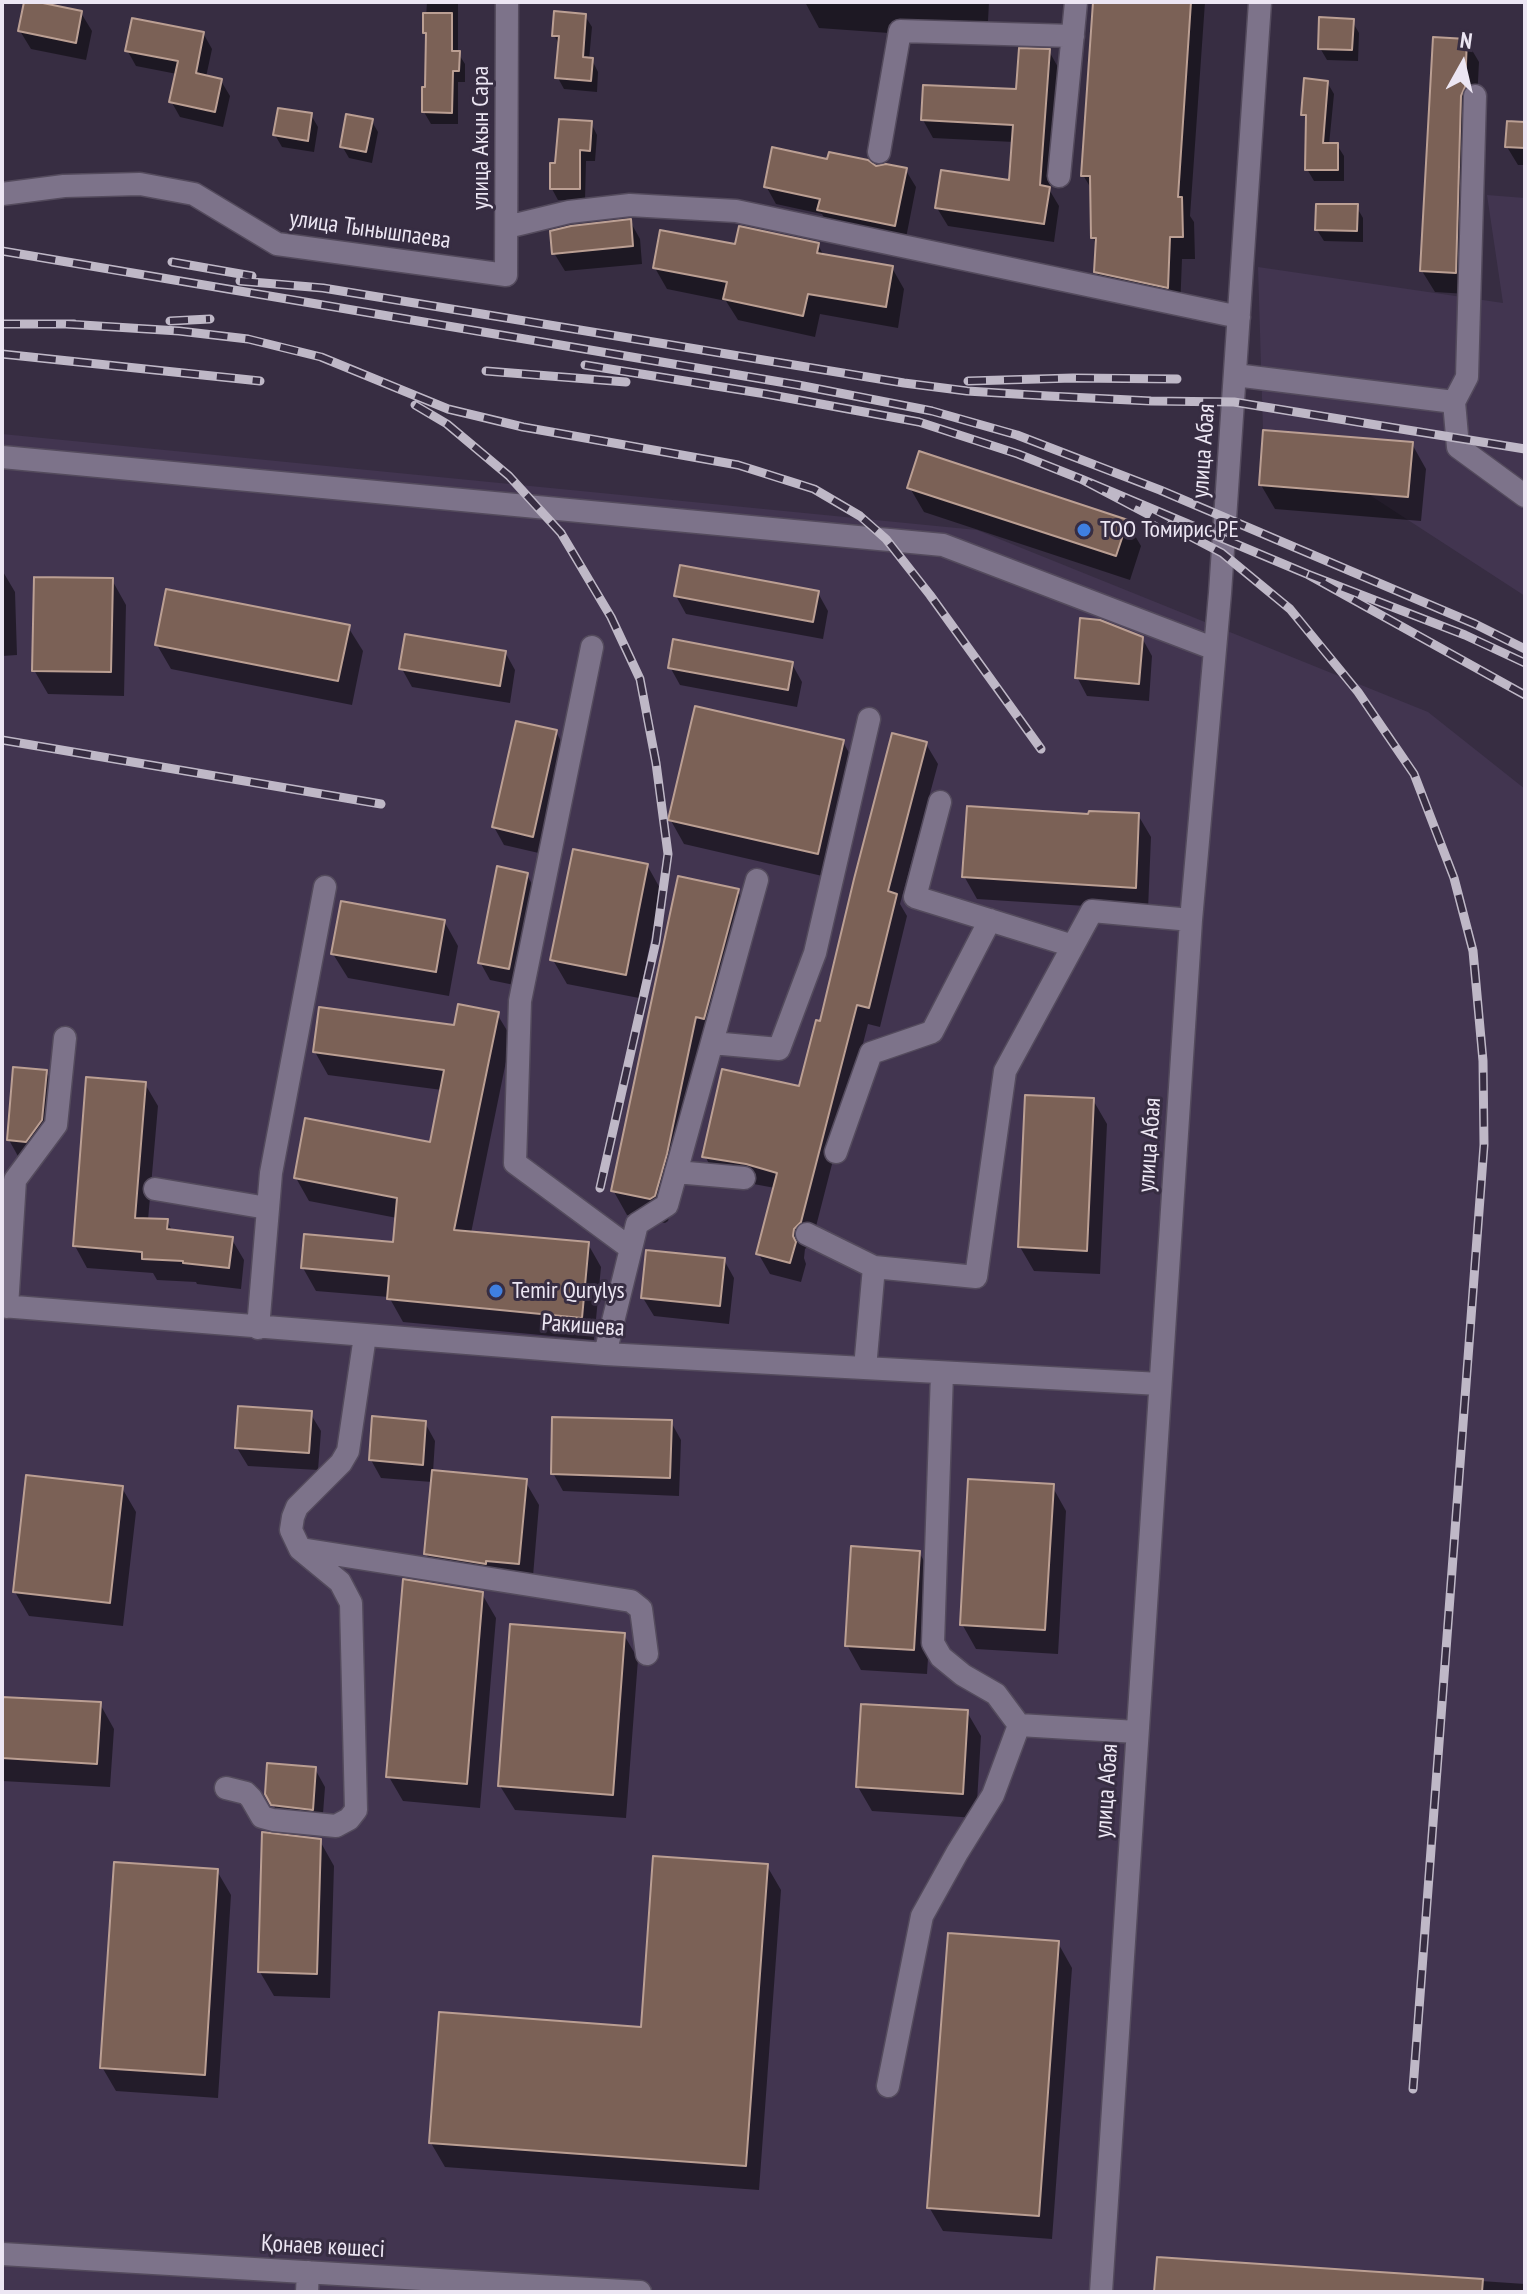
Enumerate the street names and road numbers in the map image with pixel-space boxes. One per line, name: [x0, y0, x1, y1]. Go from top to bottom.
street label: улица Акын Сара: [467, 66, 495, 210]
street label: улица Тынышпаева: [288, 204, 452, 256]
street label: улица Абая: [1186, 403, 1222, 499]
street label: улица Абая: [1132, 1097, 1168, 1193]
street label: Ракишева: [541, 1309, 625, 1343]
street label: улица Абая: [1089, 1743, 1125, 1839]
street label: Қонаев көшесі: [260, 2229, 386, 2265]

